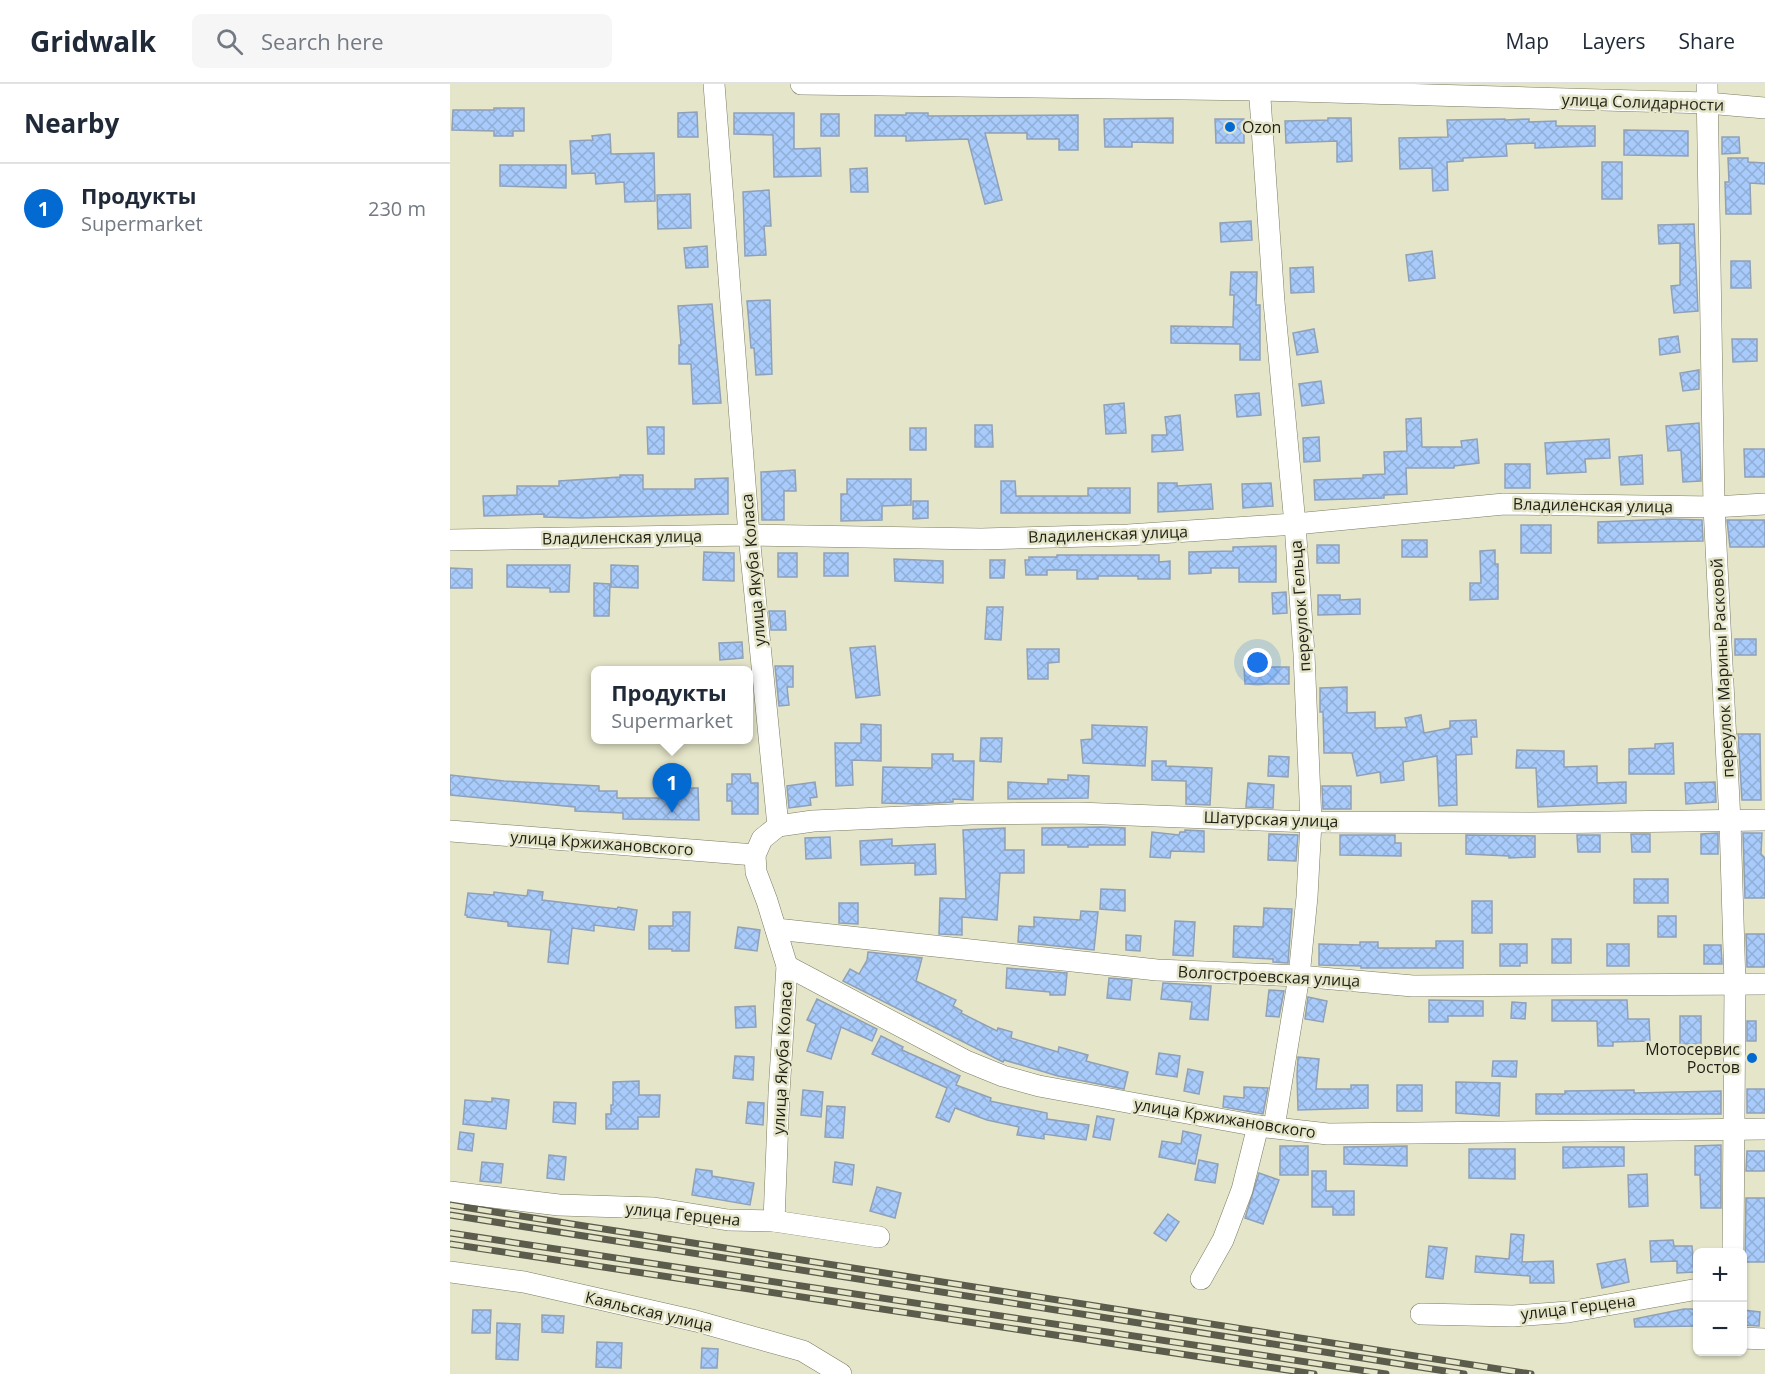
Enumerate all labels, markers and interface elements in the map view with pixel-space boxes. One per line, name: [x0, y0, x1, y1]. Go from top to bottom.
search box: [192, 14, 612, 68]
text: Gridwalk: [30, 22, 156, 60]
icon: search: [213, 25, 246, 58]
text: Search here: [261, 26, 384, 56]
text: Map: [1506, 27, 1549, 55]
text: Layers: [1582, 27, 1646, 55]
text: Share: [1679, 27, 1735, 55]
street label: улица Солидарности: [1561, 88, 1725, 116]
text: Nearby: [24, 105, 119, 141]
place label: Ozon: [1242, 116, 1281, 138]
marker: Ozon: [1223, 120, 1237, 134]
text: Продукты: [81, 180, 197, 210]
text: 1: [38, 195, 49, 222]
text: 230 m: [368, 195, 426, 222]
text: Supermarket: [81, 210, 203, 237]
street label: улица Якуба Коласа: [735, 493, 771, 647]
street label: Владиленская улица: [1513, 493, 1673, 517]
street label: Владиленская улица: [1028, 520, 1188, 548]
street label: Владиленская улица: [542, 525, 702, 549]
street label: переулок Гельца: [1284, 540, 1316, 672]
street label: переулок Марины Расковой: [1705, 558, 1739, 778]
your location: [1243, 648, 1272, 677]
popup: [591, 666, 753, 744]
text: Продукты: [611, 677, 727, 707]
text: Supermarket: [611, 707, 733, 734]
pin: 1: [652, 764, 692, 813]
street label: Шатурская улица: [1203, 806, 1339, 832]
street label: улица Кржижановского: [510, 826, 694, 860]
street label: Волгостроевская улица: [1177, 960, 1361, 992]
street label: улица Якуба Коласа: [767, 981, 797, 1135]
place label: Мотосервис Ростов: [1645, 1038, 1740, 1078]
marker: Мотосервис Ростов: [1745, 1051, 1759, 1065]
street label: улица Кржижановского: [1133, 1093, 1317, 1143]
street label: улица Герцена: [624, 1197, 742, 1231]
map controls: [1693, 1248, 1747, 1356]
button: +: [1693, 1248, 1747, 1302]
street label: Каяльская улица: [583, 1286, 715, 1336]
street label: улица Герцена: [1519, 1289, 1637, 1325]
button: −: [1693, 1302, 1747, 1356]

